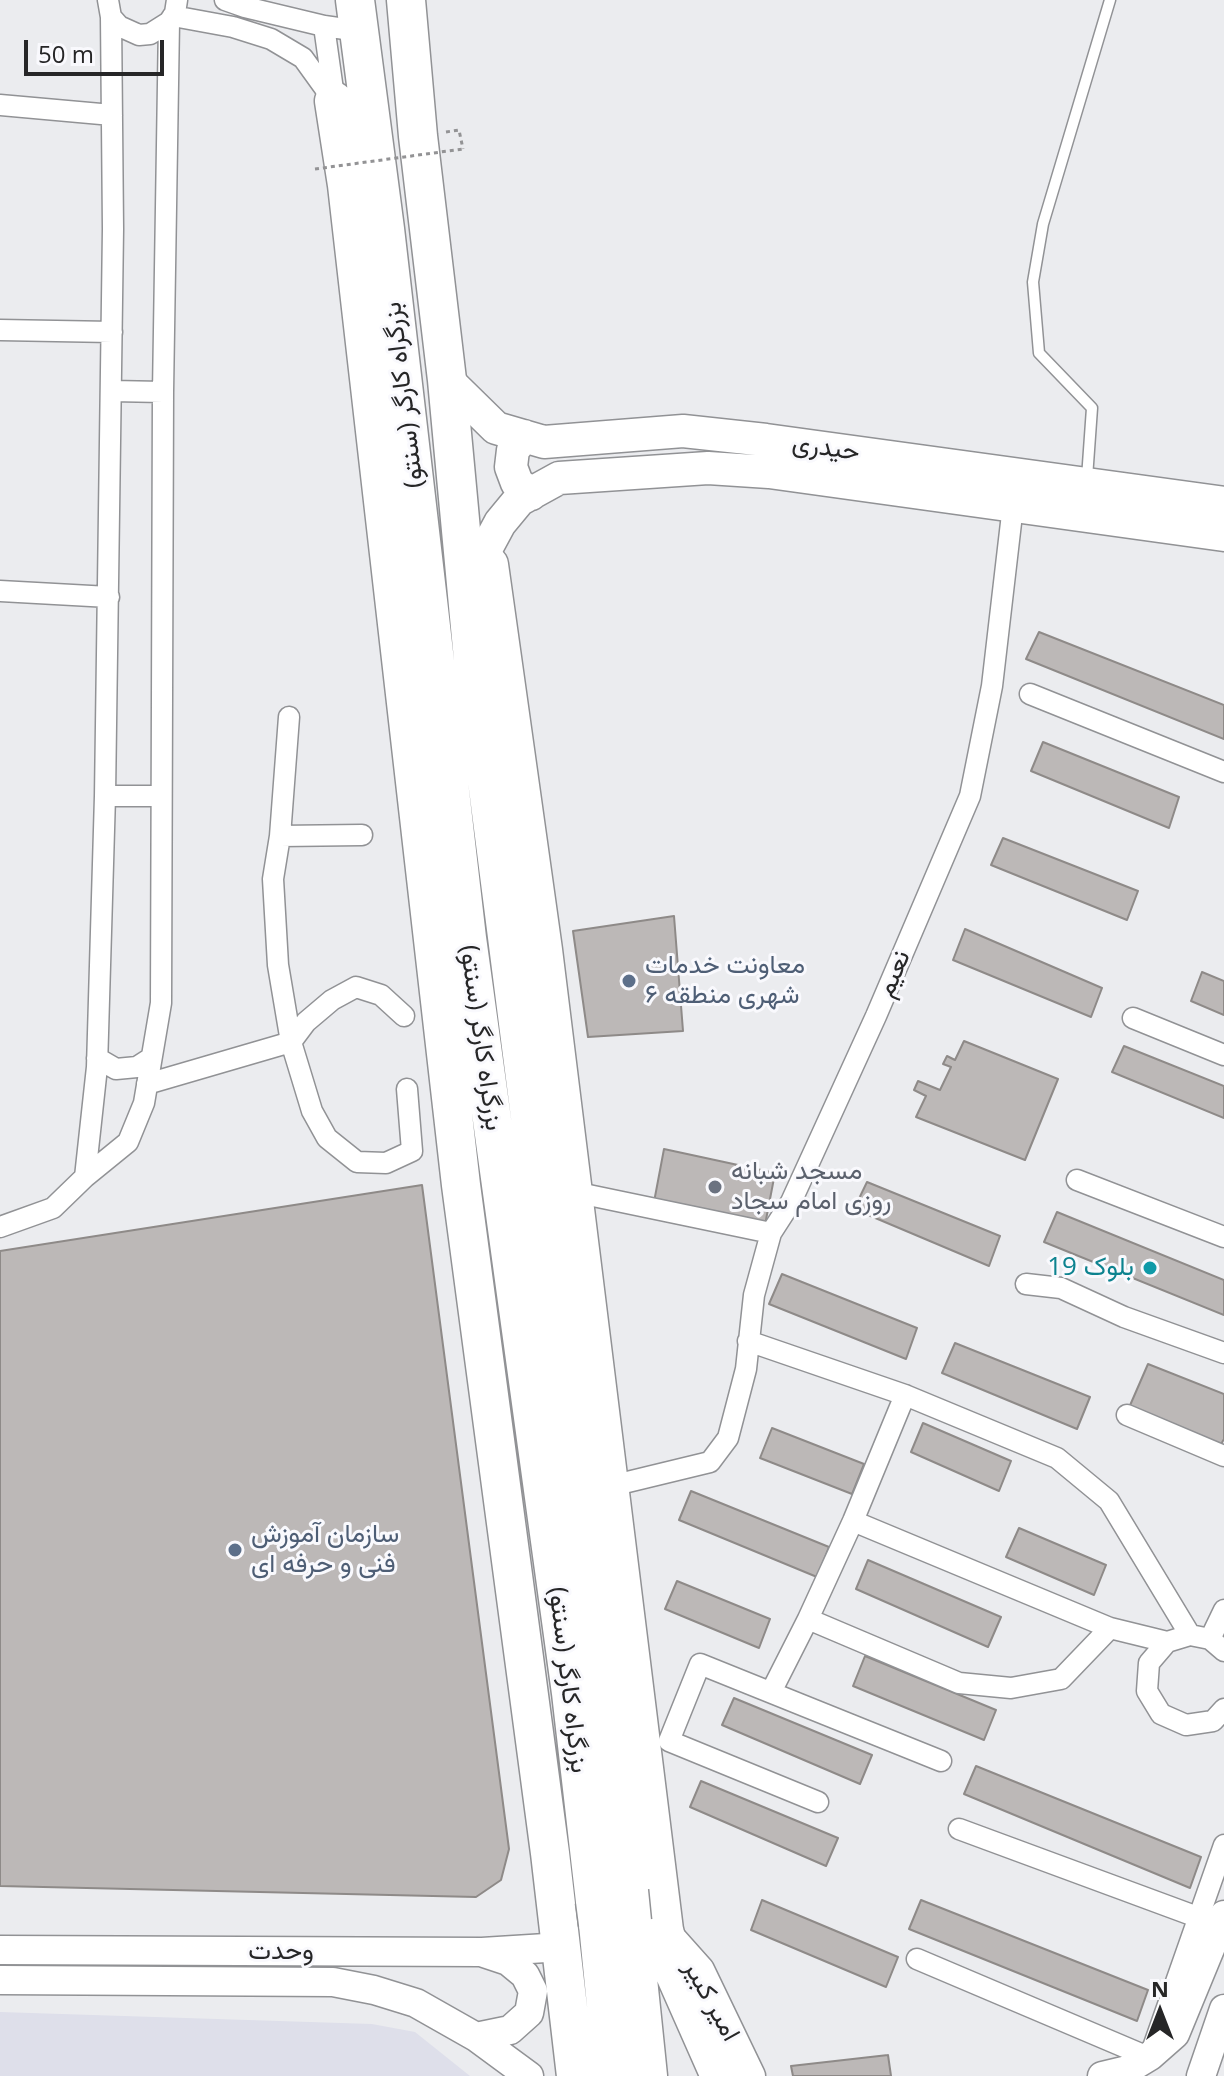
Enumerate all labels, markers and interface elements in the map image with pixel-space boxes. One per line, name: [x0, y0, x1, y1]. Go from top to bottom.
scale bar: [28, 24, 168, 74]
text: 50 m: [38, 37, 94, 70]
street label: بزرگراه کارگر (سنتو): [377, 300, 431, 490]
street label: حیدری: [790, 428, 862, 468]
street label: بزرگراه کارگر (سنتو): [453, 943, 509, 1133]
street label: نعیم: [870, 946, 918, 1002]
place label: معاونت خدمات شهری منطقه ۶: [645, 950, 805, 1012]
marker: معاونت خدمات شهری منطقه ۶: [620, 972, 638, 990]
place label: مسجد شبانه روزی امام سجاد: [731, 1156, 891, 1218]
marker: مسجد شبانه روزی امام سجاد: [706, 1178, 724, 1196]
place label: بلوک 19: [1047, 1252, 1134, 1284]
marker: بلوک 19: [1141, 1259, 1159, 1277]
place label: سازمان آموزش فنی و حرفه ای: [251, 1519, 399, 1580]
marker: سازمان آموزش فنی و حرفه ای: [226, 1541, 244, 1559]
street label: بزرگراه کارگر (سنتو): [541, 1585, 595, 1775]
street label: وحدت: [248, 1936, 314, 1968]
street label: امیر کبیر: [676, 1955, 746, 2047]
north arrow: [1120, 1972, 1200, 2052]
text: N: [1151, 1973, 1169, 2003]

